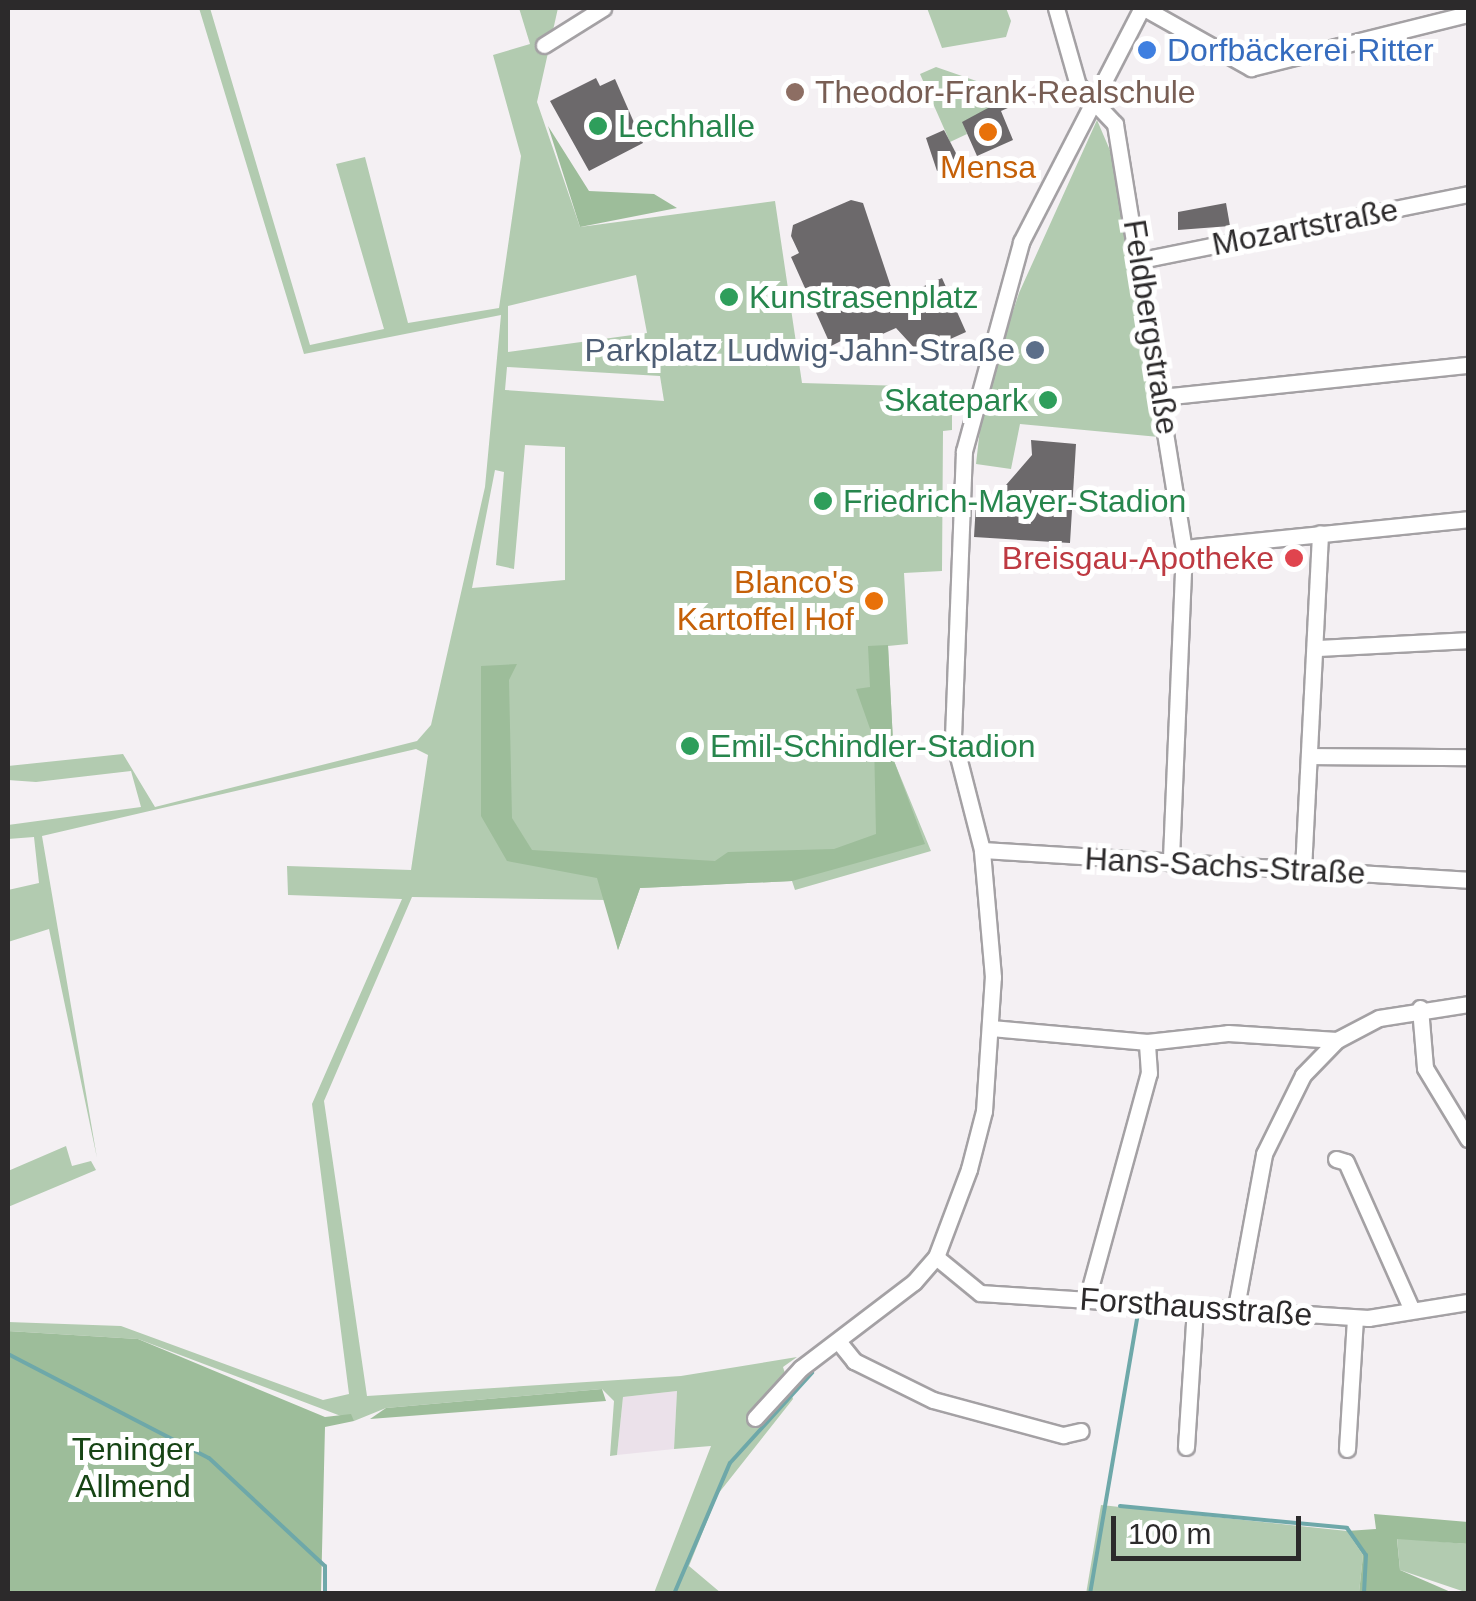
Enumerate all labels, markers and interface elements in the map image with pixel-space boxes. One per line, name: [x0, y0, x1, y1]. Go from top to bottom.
place label: Dorfbäckerei Ritter: [1167, 31, 1434, 69]
marker: Dorfbäckerei Ritter: [1136, 39, 1158, 61]
place label: Theodor-Frank-Realschule: [815, 73, 1196, 111]
marker: Theodor-Frank-Realschule: [784, 81, 806, 103]
place label: Lechhalle: [618, 107, 755, 145]
marker: Lechhalle: [587, 115, 609, 137]
marker: Mensa: [977, 121, 999, 143]
place label: Mensa: [940, 148, 1036, 186]
street label: Mozartstraße: [1209, 190, 1401, 264]
street label: Feldbergstraße: [1115, 217, 1187, 437]
place label: Kunstrasenplatz: [749, 278, 978, 316]
marker: Kunstrasenplatz: [718, 286, 740, 308]
place label: Parkplatz Ludwig-Jahn-Straße: [585, 331, 1015, 369]
marker: Parkplatz Ludwig-Jahn-Straße: [1024, 339, 1046, 361]
place label: Skatepark: [884, 381, 1028, 419]
marker: Skatepark: [1037, 389, 1059, 411]
place label: Friedrich-Mayer-Stadion: [843, 482, 1186, 520]
marker: Friedrich-Mayer-Stadion: [812, 490, 834, 512]
place label: Breisgau-Apotheke: [1002, 539, 1274, 577]
marker: Breisgau-Apotheke: [1283, 547, 1305, 569]
place label: Blanco's Kartoffel Hof: [677, 564, 854, 639]
marker: Blanco's Kartoffel Hof: [863, 590, 885, 612]
place label: Emil-Schindler-Stadion: [710, 727, 1035, 765]
marker: Emil-Schindler-Stadion: [679, 735, 701, 757]
street label: Hans-Sachs-Straße: [1084, 839, 1366, 893]
street label: Forsthausstraße: [1078, 1280, 1314, 1334]
park label: Teninger Allmend: [72, 1431, 194, 1506]
scale bar: [1116, 1496, 1306, 1558]
text: 100 m: [1128, 1517, 1211, 1550]

